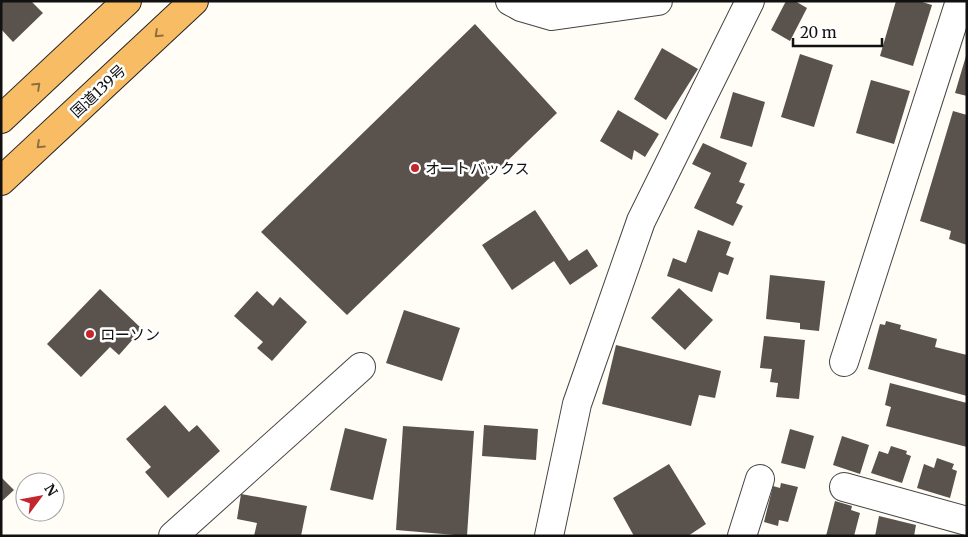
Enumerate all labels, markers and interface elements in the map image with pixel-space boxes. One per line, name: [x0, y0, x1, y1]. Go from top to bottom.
scale bar: [793, 15, 882, 47]
text: 20 m: [800, 23, 837, 42]
one-way arrow: [155, 29, 164, 38]
street label: 国道139号: [66, 61, 130, 121]
one-way arrow: [31, 83, 40, 92]
one-way arrow: [36, 139, 45, 148]
place label: オートバックス: [425, 159, 530, 178]
marker: オートバックス: [409, 162, 421, 174]
place label: ローソン: [100, 325, 160, 344]
marker: ローソン: [84, 328, 96, 340]
north arrow: [15, 472, 65, 522]
text: N: [40, 481, 62, 500]

